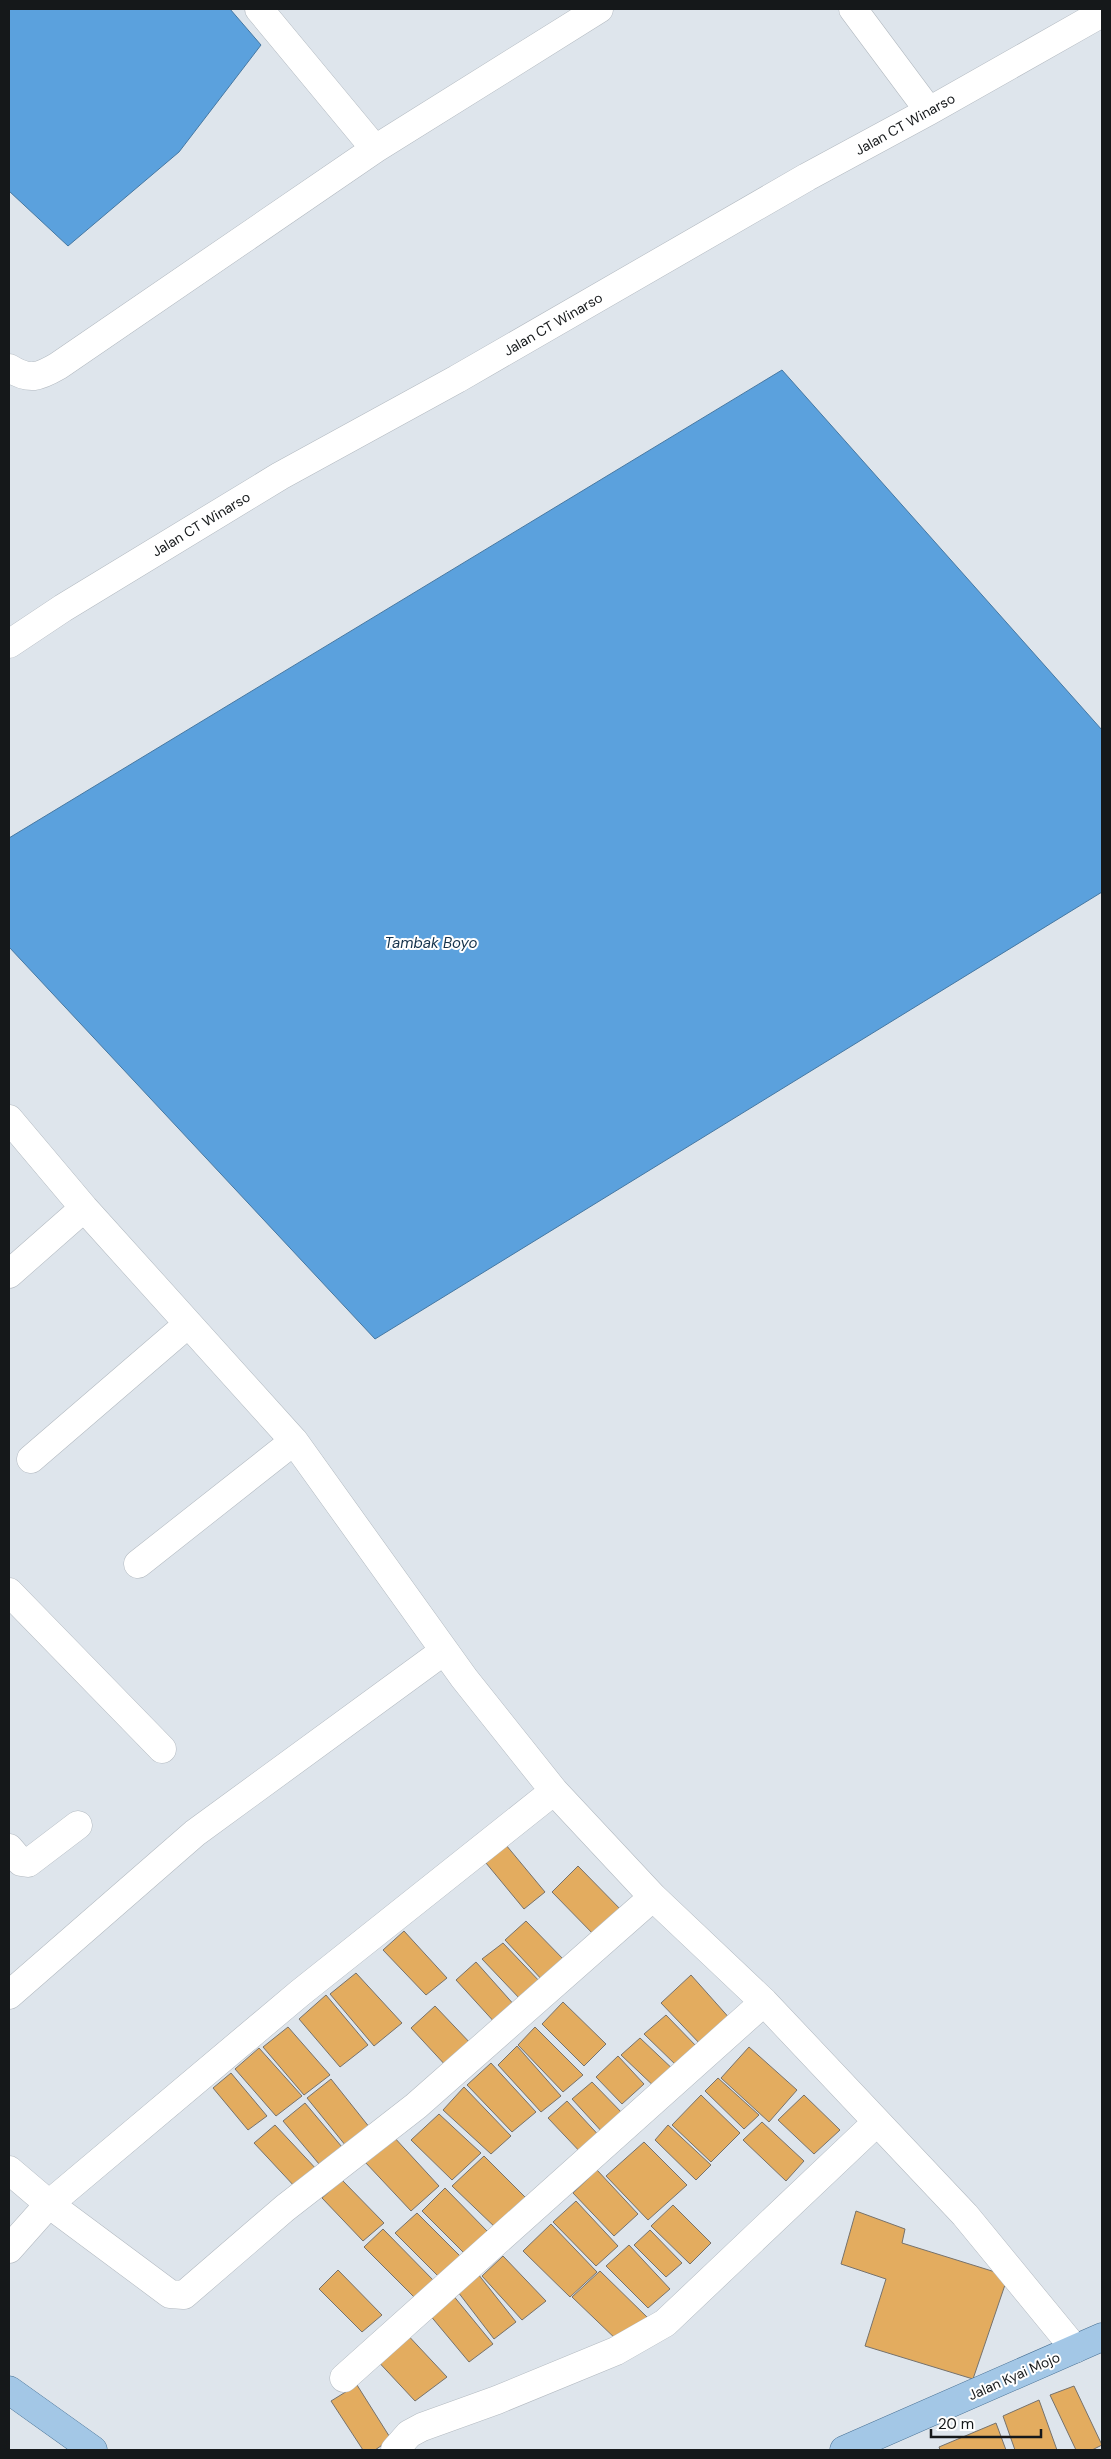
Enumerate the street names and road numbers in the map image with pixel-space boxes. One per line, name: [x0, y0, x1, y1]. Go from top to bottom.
street label: Jalan CT Winarso: [852, 89, 958, 159]
street label: Jalan CT Winarso: [500, 288, 606, 360]
street label: Jalan CT Winarso: [149, 488, 253, 560]
street label: Jalan Kyai Mojo: [965, 2348, 1063, 2404]

